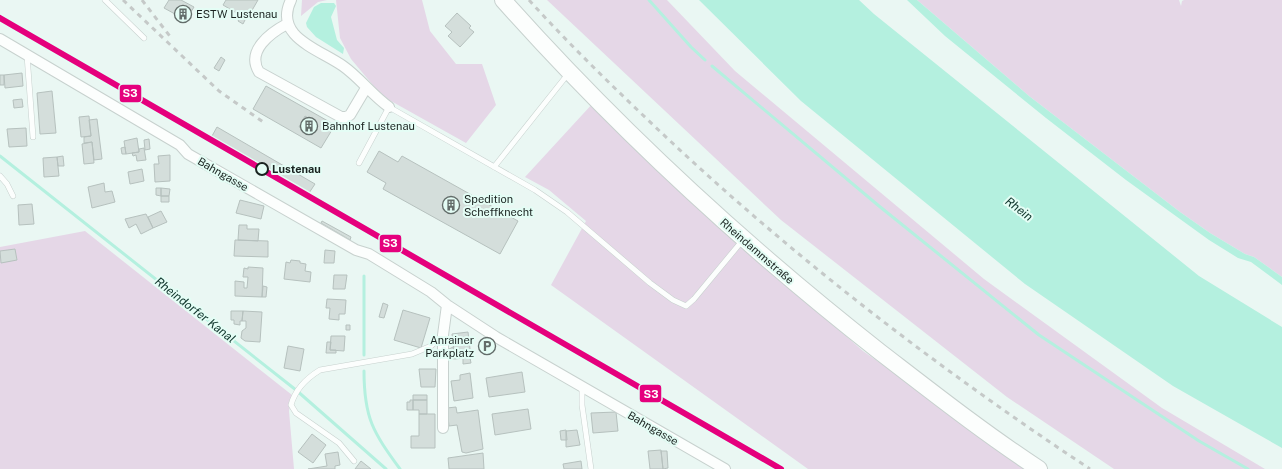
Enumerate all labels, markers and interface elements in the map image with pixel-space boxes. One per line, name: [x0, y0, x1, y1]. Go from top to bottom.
building icon: ESTW Lustenau: [173, 4, 193, 24]
place label: ESTW Lustenau: [196, 8, 278, 20]
line badge: S3: [119, 84, 142, 103]
text: S3: [123, 87, 137, 99]
building icon: Bahnhof Lustenau: [299, 116, 319, 136]
place label: Bahnhof Lustenau: [322, 120, 415, 132]
street label: Bahngasse: [196, 155, 250, 193]
marker: Lustenau: [255, 162, 269, 176]
place label: Lustenau: [272, 163, 321, 175]
place label: Spedition Scheffknecht: [464, 193, 533, 218]
water label: Rhein: [1003, 194, 1036, 224]
building icon: Spedition Scheffknecht: [441, 195, 461, 215]
street label: Rheindammstraße: [718, 216, 796, 286]
line badge: S3: [379, 234, 402, 253]
text: S3: [383, 237, 397, 249]
water label: Rheindorfer Kanal: [152, 274, 238, 346]
place label: Anrainer Parkplatz: [425, 334, 474, 359]
parking icon: Anrainer Parkplatz: [477, 336, 497, 356]
line badge: S3: [639, 384, 662, 403]
text: S3: [644, 388, 658, 400]
street label: Bahngasse: [626, 409, 680, 447]

